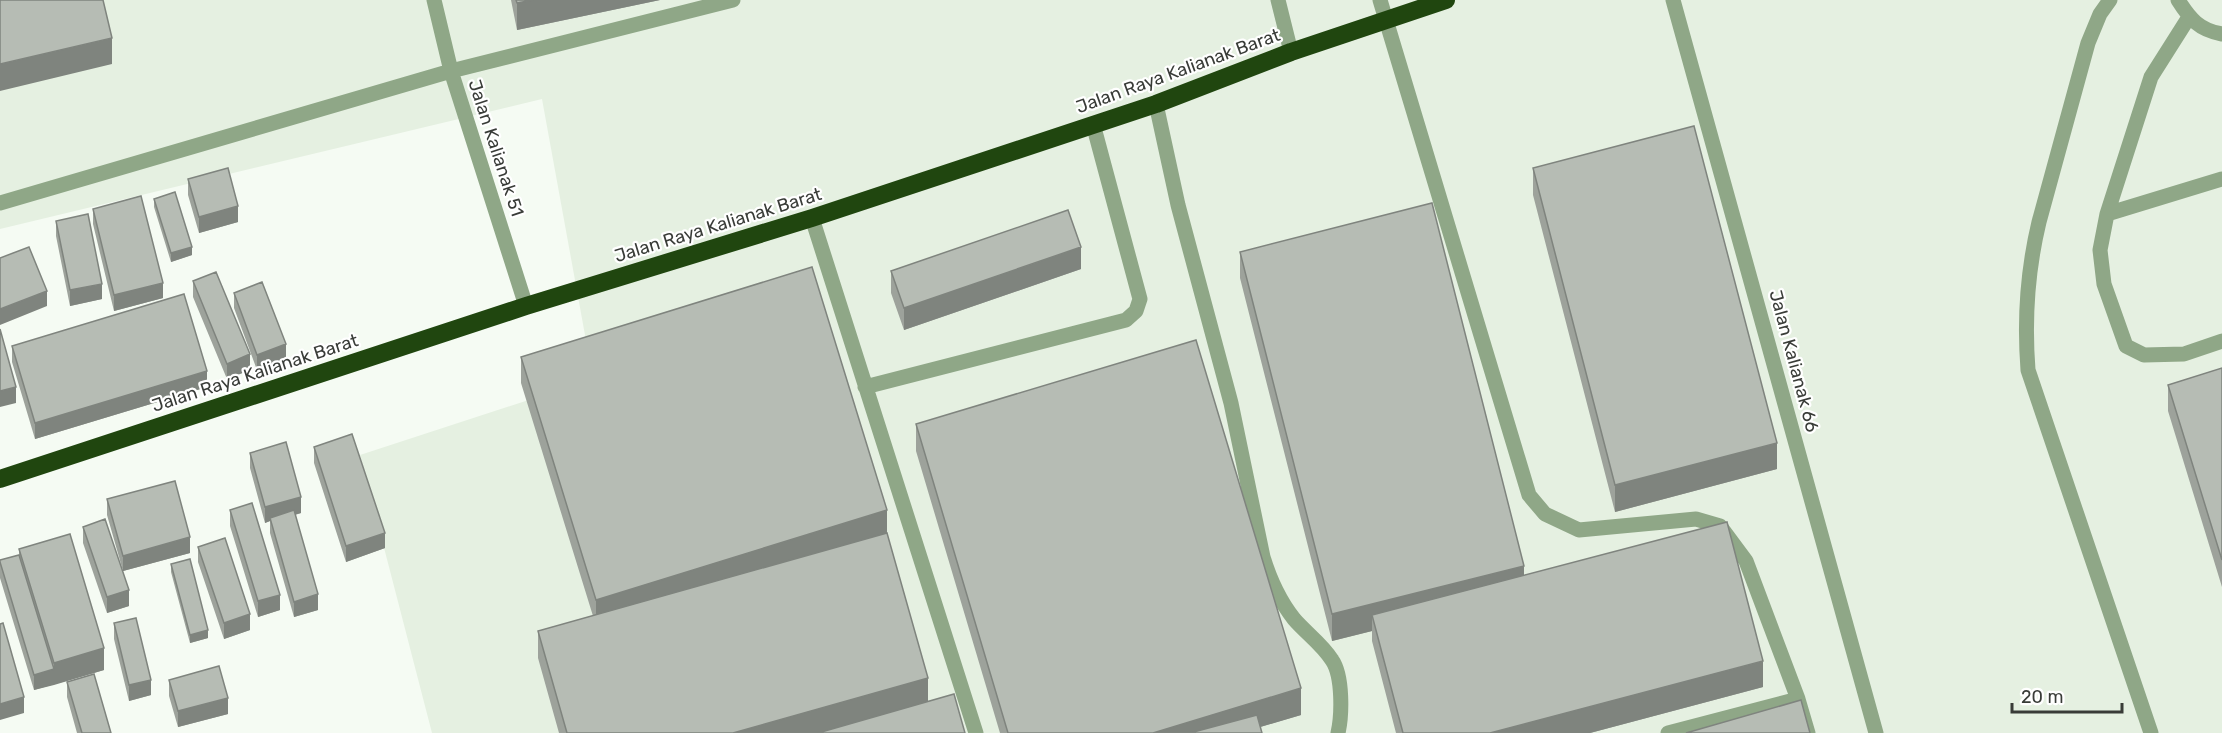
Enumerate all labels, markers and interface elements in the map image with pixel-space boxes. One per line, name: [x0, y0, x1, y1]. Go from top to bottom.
street label: Jalan Raya Kalianak Barat: [1073, 24, 1283, 118]
street label: Jalan Kalianak 51: [463, 77, 529, 219]
street label: Jalan Raya Kalianak Barat: [612, 183, 824, 267]
street label: Jalan Kalianak 66: [1764, 288, 1824, 435]
street label: Jalan Raya Kalianak Barat: [149, 329, 361, 417]
scale bar: [2012, 676, 2122, 714]
text: 20 m: [2021, 686, 2063, 708]

